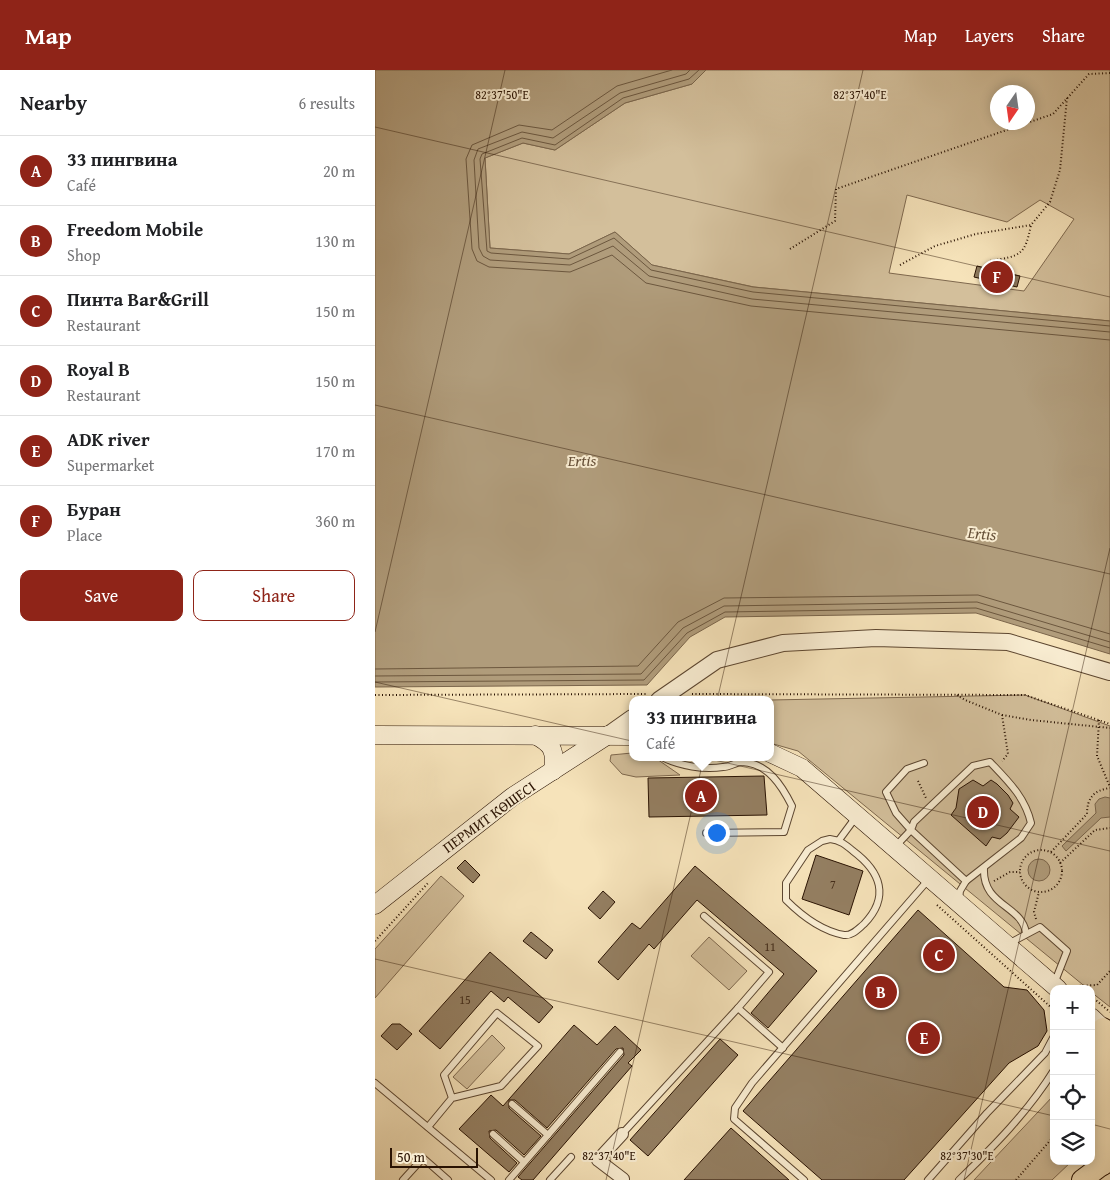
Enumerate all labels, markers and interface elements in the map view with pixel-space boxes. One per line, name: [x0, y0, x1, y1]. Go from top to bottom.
text: Map: [25, 18, 72, 53]
text: Map: [904, 22, 937, 49]
text: Layers: [965, 22, 1014, 49]
text: Share: [1042, 22, 1085, 49]
north arrow: [990, 85, 1035, 130]
text: 82°37'50"E: [475, 86, 529, 103]
text: 82°37'40"E: [833, 86, 887, 103]
text: Nearby: [20, 87, 87, 118]
text: 6 results: [298, 91, 355, 115]
text: 33 пингвина: [67, 145, 178, 173]
text: A: [31, 159, 41, 183]
text: 20 m: [323, 159, 355, 183]
text: Café: [67, 173, 96, 197]
text: Freedom Mobile: [67, 215, 203, 243]
text: B: [31, 229, 41, 253]
text: 130 m: [315, 229, 355, 253]
text: Shop: [67, 243, 101, 267]
pin: F: [981, 258, 1013, 296]
text: Пинта Bar&Grill: [67, 285, 209, 313]
text: C: [31, 299, 41, 323]
text: 150 m: [315, 299, 355, 323]
text: Restaurant: [67, 313, 141, 337]
text: Royal B: [67, 355, 130, 383]
text: D: [31, 369, 41, 393]
text: 150 m: [315, 369, 355, 393]
text: Restaurant: [67, 383, 141, 407]
text: ADK river: [67, 425, 150, 453]
text: E: [32, 439, 40, 463]
text: 170 m: [315, 439, 355, 463]
water label: Ertis: [567, 448, 596, 472]
text: Supermarket: [67, 453, 154, 477]
text: Буран: [67, 495, 121, 523]
text: F: [32, 509, 40, 533]
text: 360 m: [315, 509, 355, 533]
water label: Ertis: [966, 520, 997, 546]
text: Place: [67, 523, 102, 547]
button: Save: [20, 570, 183, 621]
button: Share: [193, 570, 355, 621]
popup: [629, 696, 774, 761]
text: 33 пингвина: [646, 703, 757, 731]
text: Café: [646, 731, 675, 755]
street label: ПЕРМИТ КӨШЕСІ: [438, 776, 539, 857]
pin: A: [685, 777, 717, 815]
pin: D: [967, 793, 999, 831]
your location: [704, 820, 730, 846]
house number: 7: [830, 876, 836, 893]
pin: C: [923, 936, 955, 974]
house number: 11: [764, 938, 776, 955]
pin: B: [865, 973, 897, 1011]
map controls: [1050, 985, 1095, 1165]
button: +: [1050, 985, 1095, 1030]
house number: 15: [459, 991, 471, 1008]
pin: E: [908, 1019, 940, 1057]
button: −: [1050, 1030, 1095, 1075]
button: locate: [1050, 1075, 1095, 1120]
button: layers: [1050, 1120, 1095, 1165]
scale bar: [390, 1145, 477, 1168]
text: 50 m: [397, 1147, 425, 1167]
text: 82°37'40"E: [582, 1147, 636, 1164]
text: 82°37'30"E: [940, 1147, 994, 1164]

